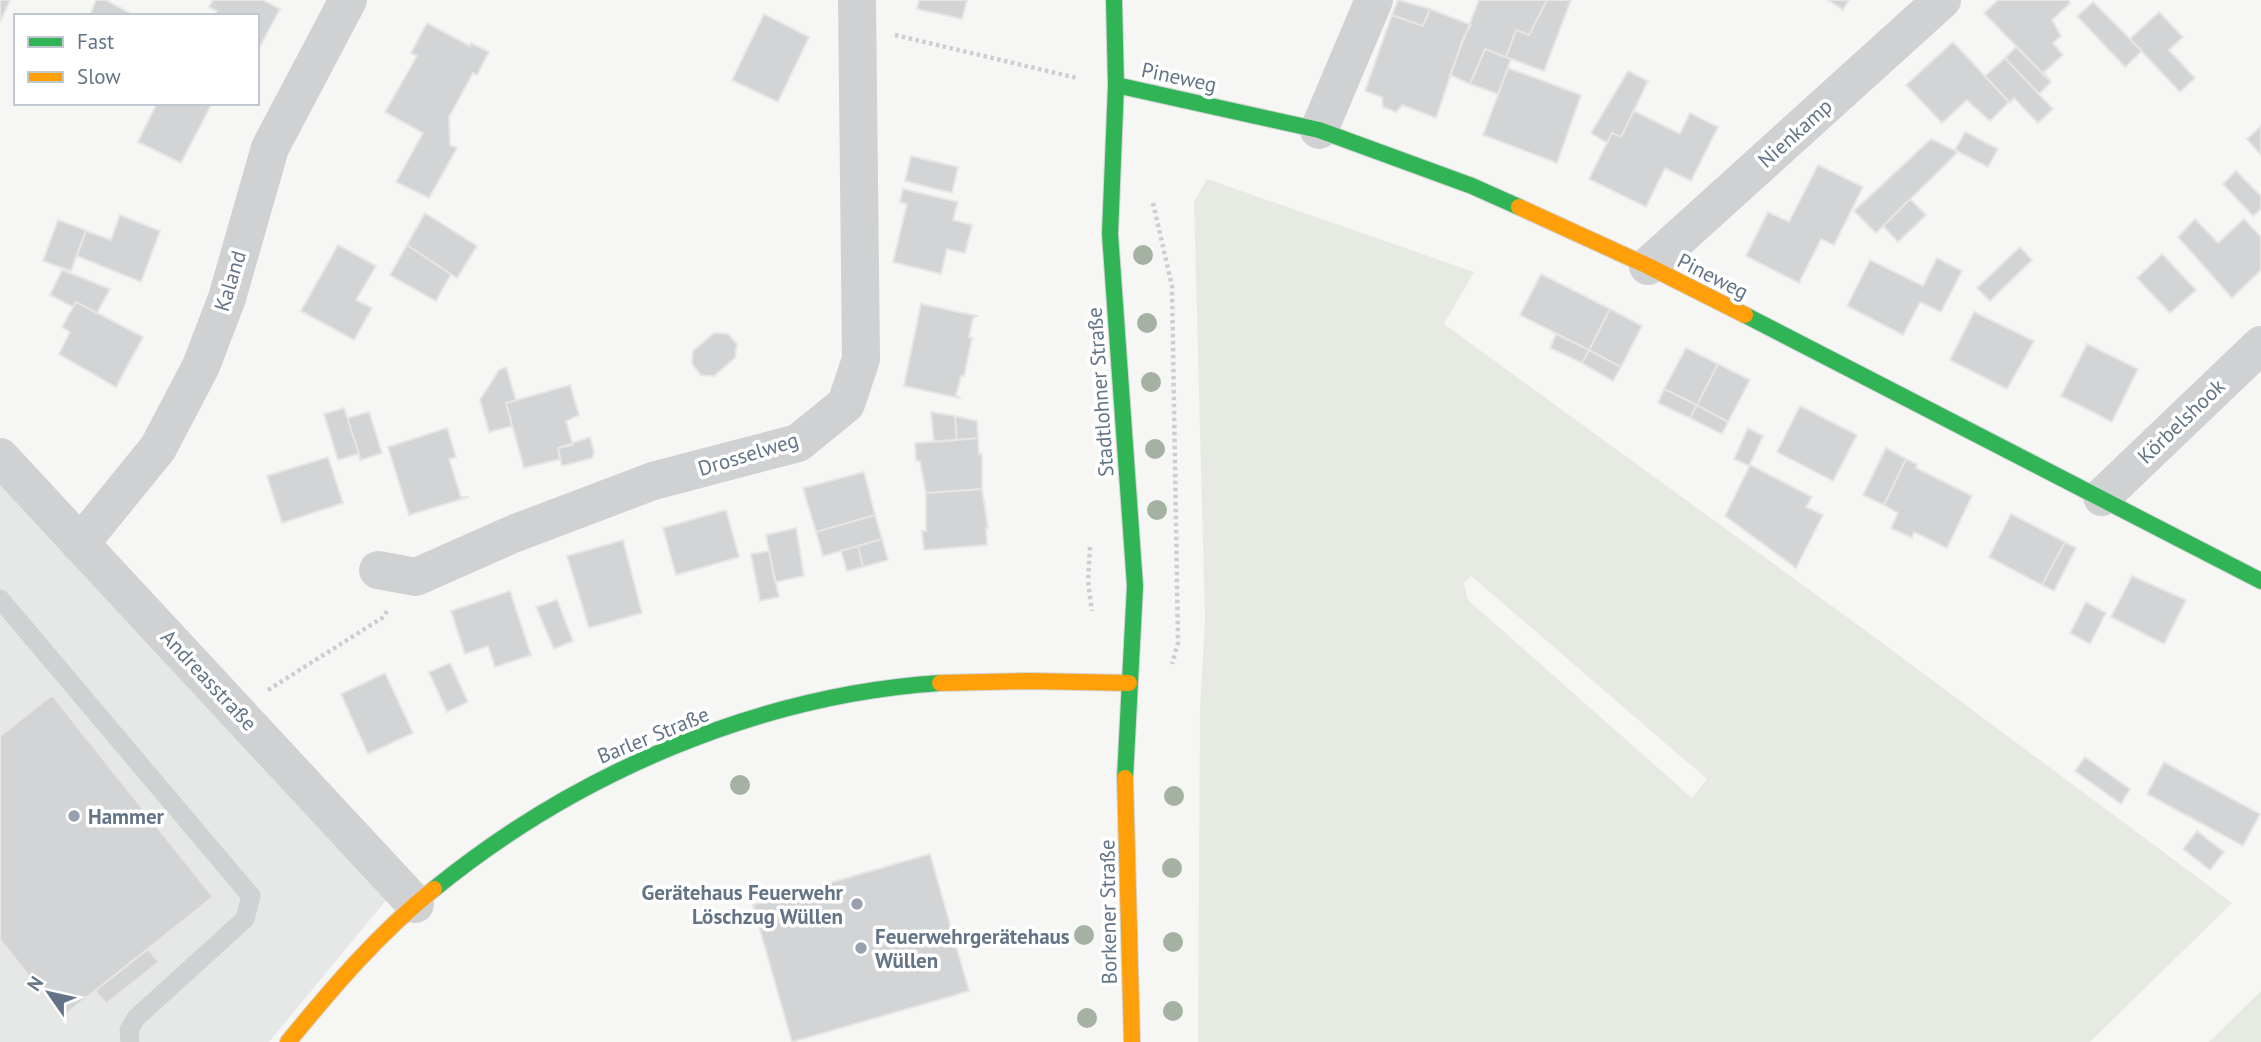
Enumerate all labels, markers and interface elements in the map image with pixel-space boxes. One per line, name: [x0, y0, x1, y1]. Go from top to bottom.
legend: [14, 14, 259, 105]
text: Fast: [77, 28, 114, 55]
street label: Pineweg: [1139, 56, 1219, 98]
text: Slow: [77, 63, 121, 90]
street label: Nienkamp: [1752, 93, 1838, 173]
street label: Kaland: [208, 247, 252, 315]
street label: Pineweg: [1673, 247, 1753, 305]
street label: Stadtlohner Straße: [1081, 306, 1119, 478]
street label: Körbelshook: [2132, 373, 2230, 469]
street label: Drosselweg: [695, 426, 801, 482]
street label: Andreasstraße: [155, 624, 263, 736]
street label: Barler Straße: [593, 700, 713, 770]
place label: Hammer: [88, 803, 165, 830]
marker: Hammer: [66, 808, 82, 824]
street label: Borkener Straße: [1093, 839, 1123, 985]
place label: Gerätehaus Feuerwehr Löschzug Wüllen: [641, 879, 844, 930]
marker: Gerätehaus Feuerwehr Löschzug Wüllen: [849, 896, 865, 912]
place label: Feuerwehrgerätehaus Wüllen: [875, 923, 1070, 974]
marker: Feuerwehrgerätehaus Wüllen: [853, 940, 869, 956]
north arrow: [14, 958, 84, 1028]
text: N: [21, 972, 48, 995]

